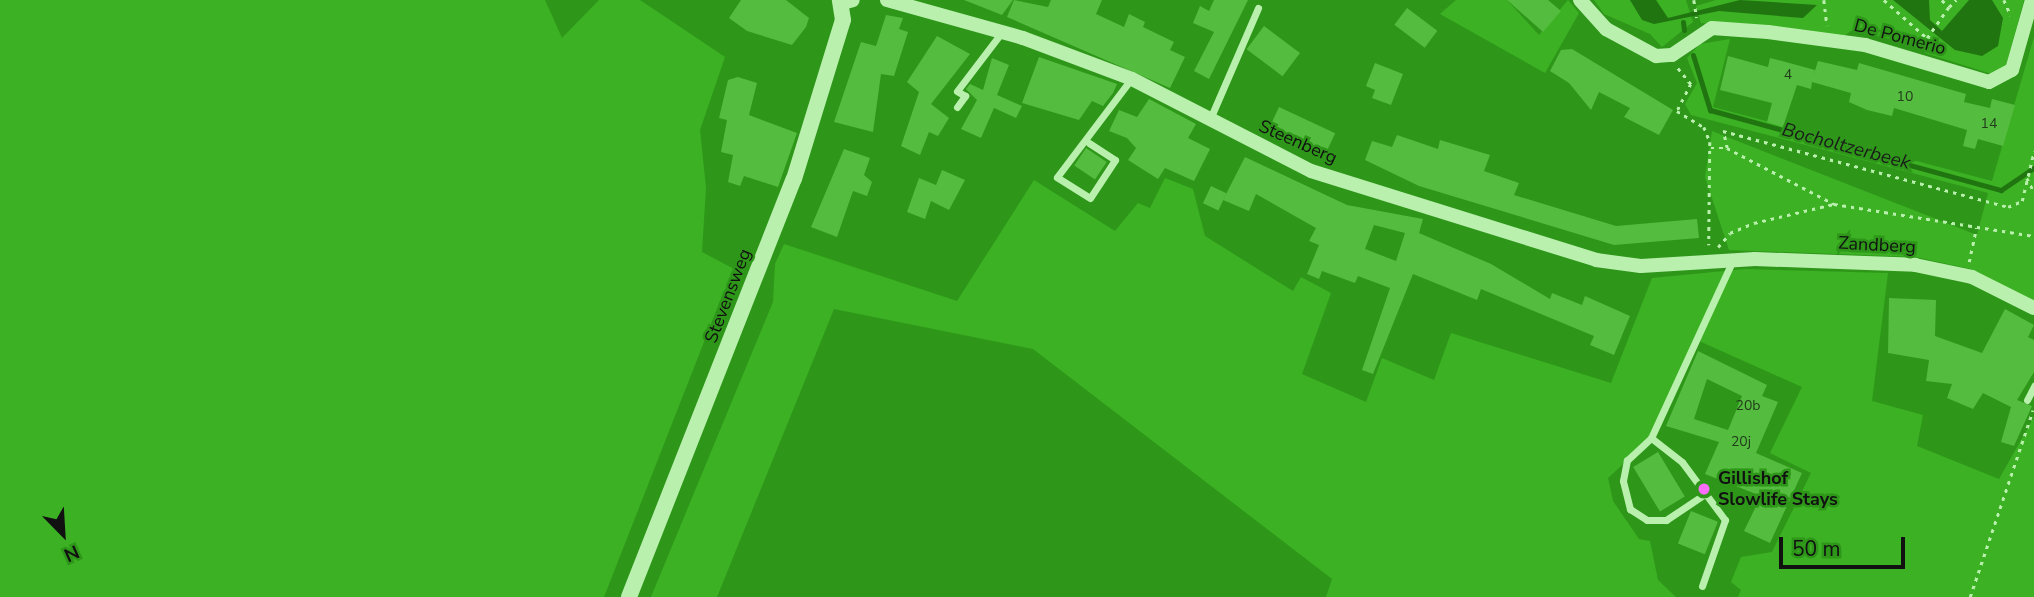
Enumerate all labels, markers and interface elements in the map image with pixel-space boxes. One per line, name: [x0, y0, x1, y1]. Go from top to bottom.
street label: De Pomerio: [1852, 14, 1948, 60]
house number: 4: [1784, 67, 1792, 83]
house number: 10: [1897, 89, 1913, 105]
street label: Steenberg: [1255, 115, 1341, 169]
house number: 14: [1981, 116, 1997, 132]
water label: Bocholtzerbeek: [1779, 119, 1913, 175]
street label: Zandberg: [1838, 232, 1916, 258]
street label: Stevensweg: [700, 246, 756, 346]
house number: 20b: [1736, 398, 1760, 414]
house number: 20j: [1731, 434, 1751, 450]
place label: Gillishof Slowlife Stays: [1718, 468, 1838, 510]
marker: Gillishof Slowlife Stays: [1696, 481, 1712, 497]
north arrow: [28, 499, 98, 569]
scale bar: [1782, 524, 1908, 568]
text: 50 m: [1792, 535, 1841, 563]
text: N: [60, 538, 83, 568]

